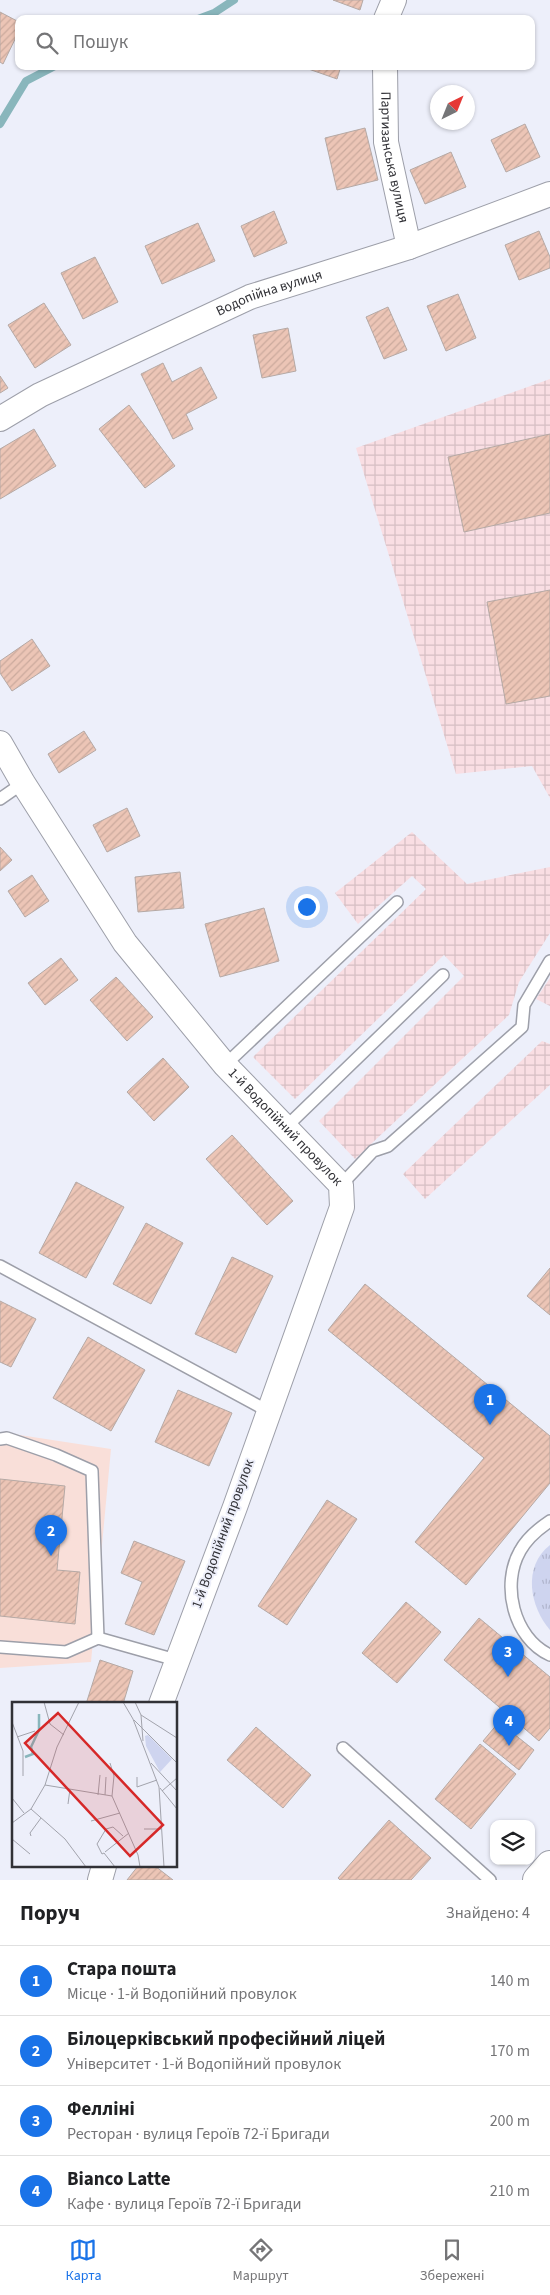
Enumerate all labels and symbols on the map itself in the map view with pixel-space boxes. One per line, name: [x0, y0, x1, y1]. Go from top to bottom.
north arrow: [430, 85, 475, 130]
street label: Партизанська вулиця: [375, 91, 413, 225]
street label: Водопійна вулиця: [213, 265, 325, 321]
your location: [294, 894, 320, 920]
street label: 1-й Водопійний провулок: [223, 1064, 347, 1191]
pin: 1: [474, 1384, 506, 1425]
street label: 1-й Водопійний провулок: [187, 1457, 259, 1611]
pin: 2: [35, 1515, 67, 1556]
pin: 3: [492, 1636, 524, 1677]
inset map: [12, 1702, 178, 1868]
pin: 4: [493, 1705, 525, 1746]

